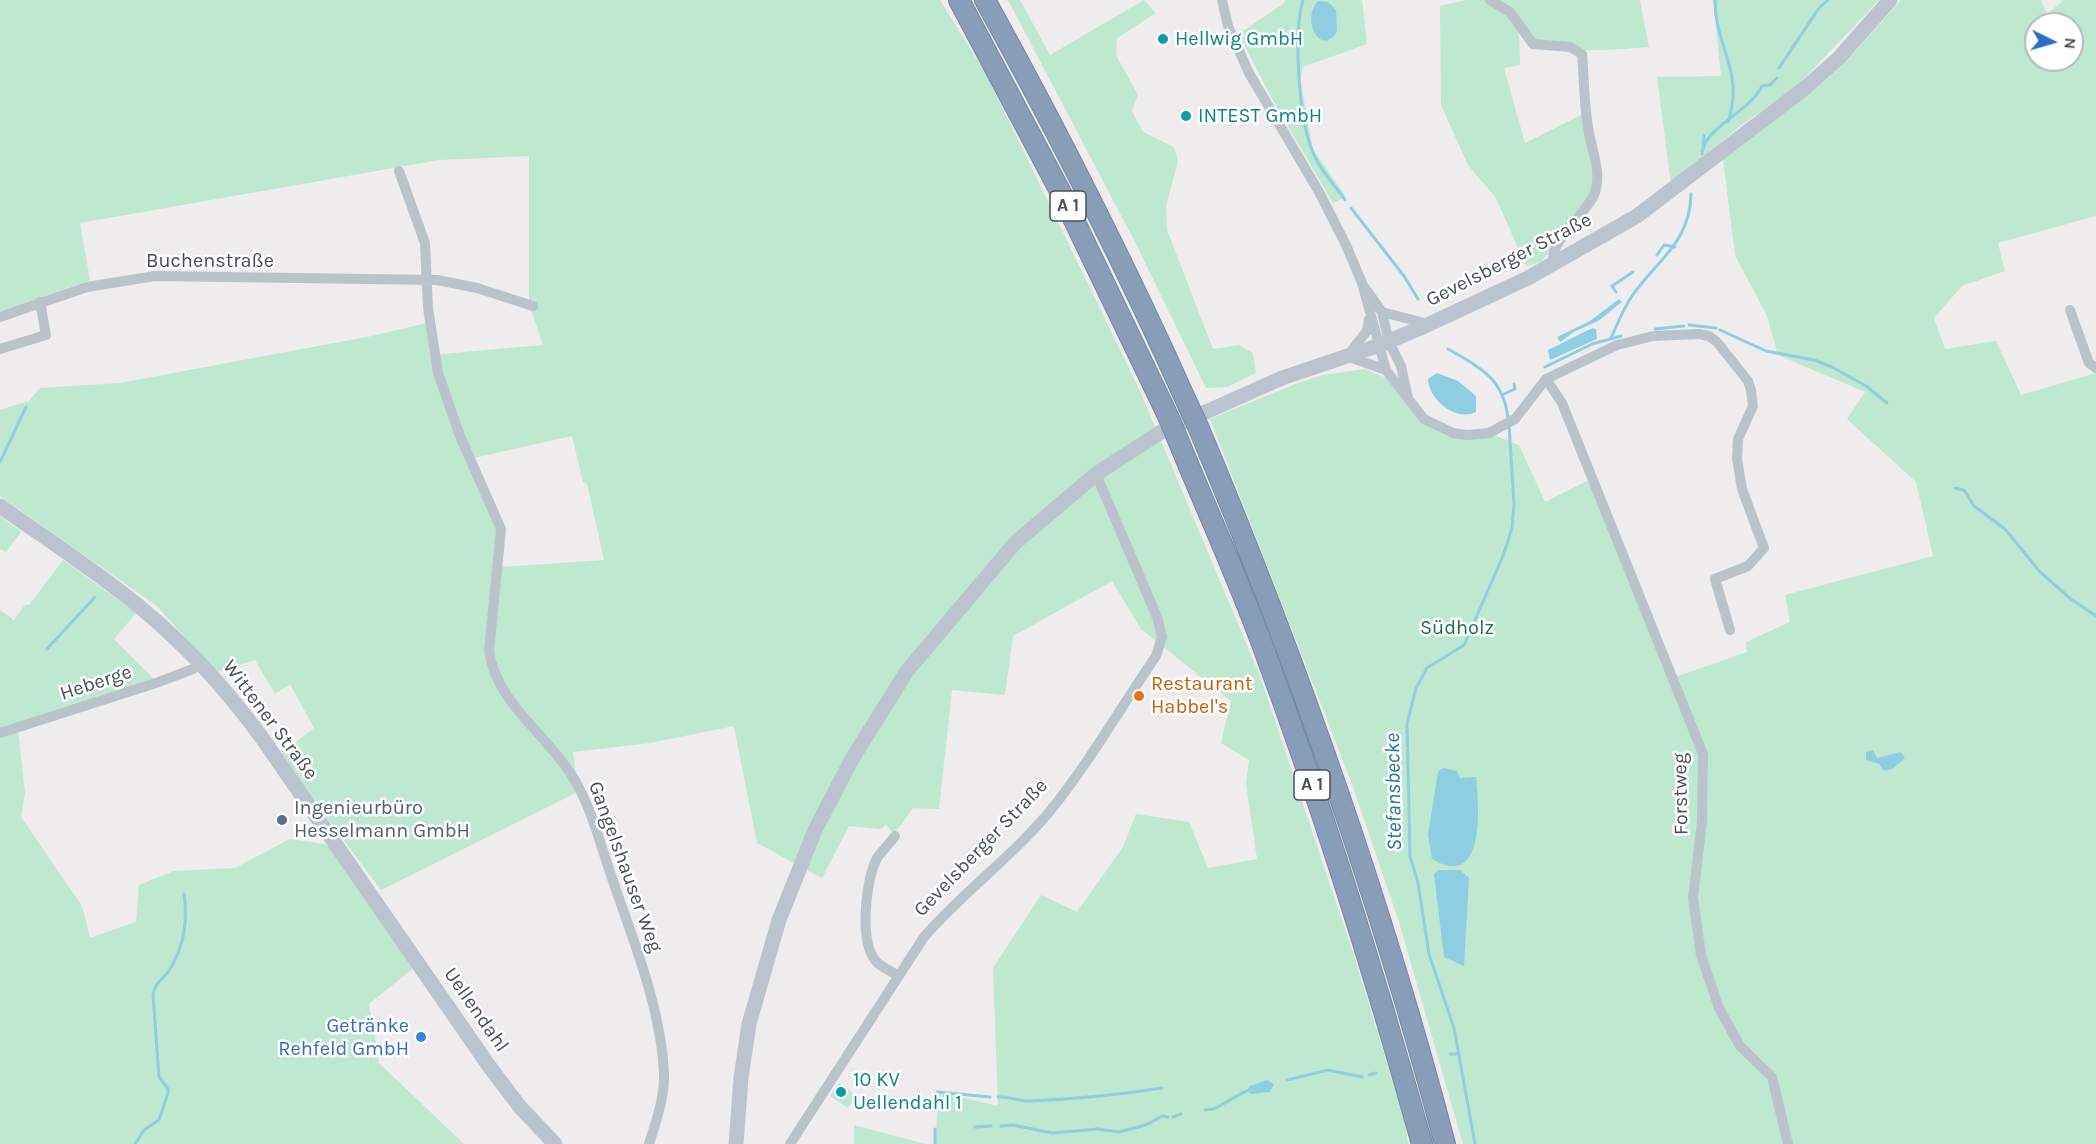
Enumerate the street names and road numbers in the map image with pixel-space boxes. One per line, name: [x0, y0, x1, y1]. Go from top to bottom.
road number: A 1: [1050, 191, 1086, 221]
street label: Gevelsberger Straße: [1422, 208, 1596, 312]
street label: Buchenstraße: [146, 249, 274, 273]
street label: Wittener Straße: [217, 655, 323, 785]
street label: Heberge: [57, 660, 135, 706]
street label: Forstweg: [1668, 753, 1694, 835]
road number: A 1: [1294, 770, 1330, 800]
street label: Gevelsberger Straße: [909, 774, 1053, 922]
street label: Gangelshauser Weg: [583, 778, 667, 956]
street label: Uellendahl: [438, 963, 514, 1057]

